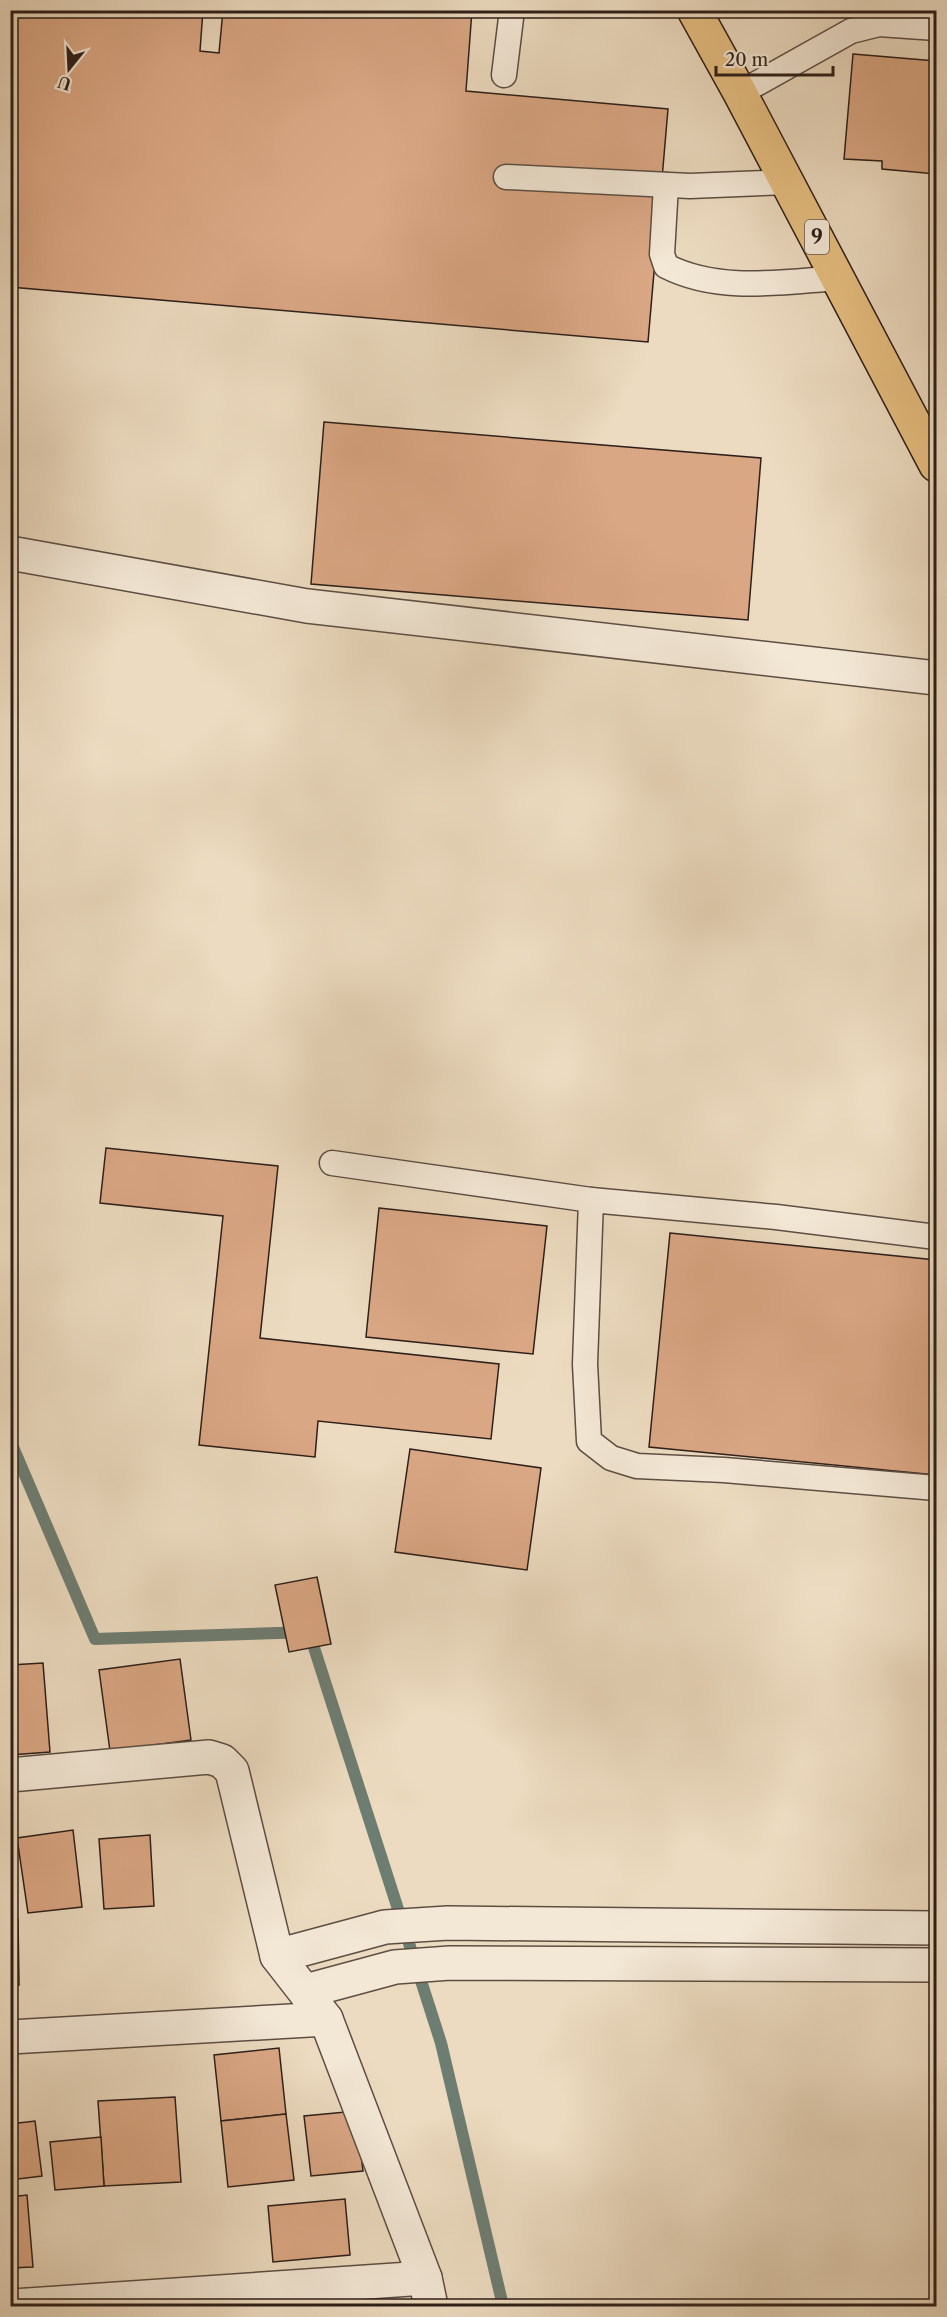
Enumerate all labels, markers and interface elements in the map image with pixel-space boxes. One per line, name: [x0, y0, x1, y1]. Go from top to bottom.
north arrow: [39, 39, 99, 99]
scale bar: [716, 39, 833, 77]
text: 20 m: [725, 49, 769, 71]
text: U: [55, 72, 74, 95]
road number: 9: [805, 220, 829, 254]

